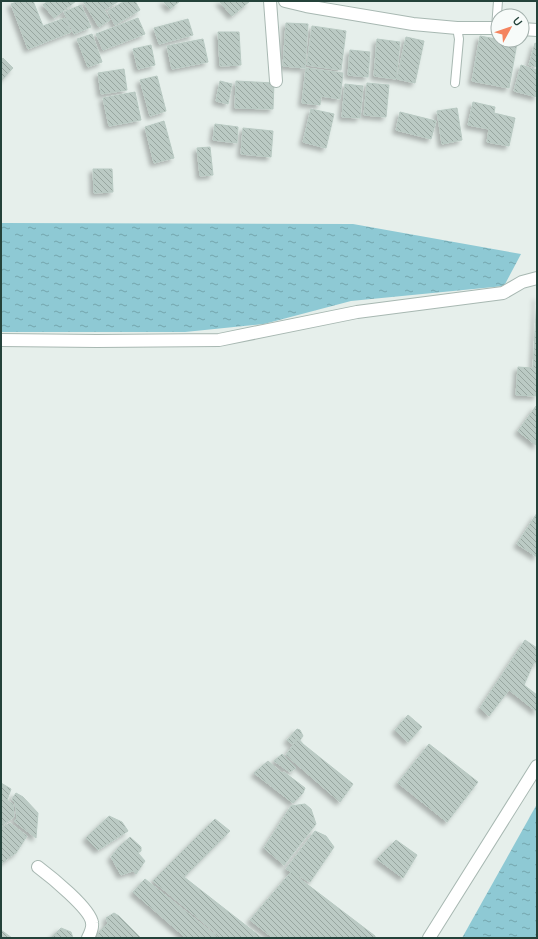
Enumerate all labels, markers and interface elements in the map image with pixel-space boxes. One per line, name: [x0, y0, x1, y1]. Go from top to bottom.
north arrow: [490, 8, 530, 48]
text: U: [510, 14, 526, 29]

